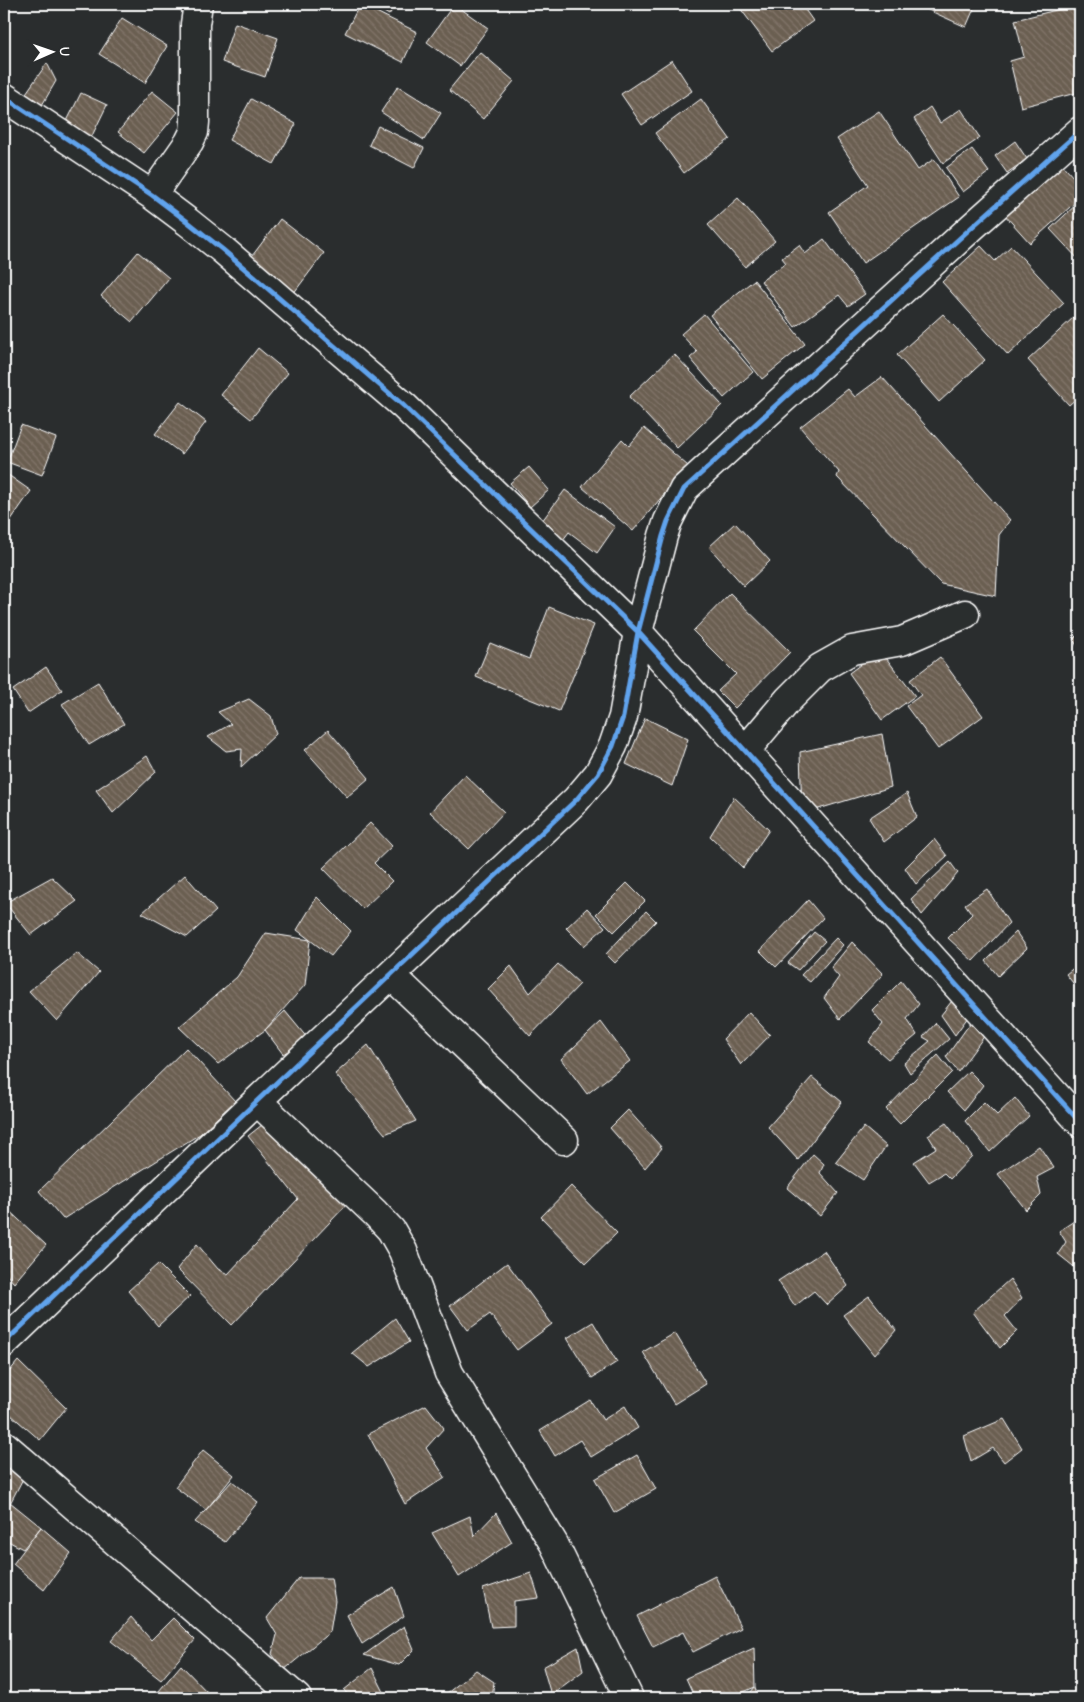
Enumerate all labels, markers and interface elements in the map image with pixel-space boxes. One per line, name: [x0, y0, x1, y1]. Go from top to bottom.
north arrow: [28, 28, 78, 78]
text: U: [56, 47, 73, 57]

